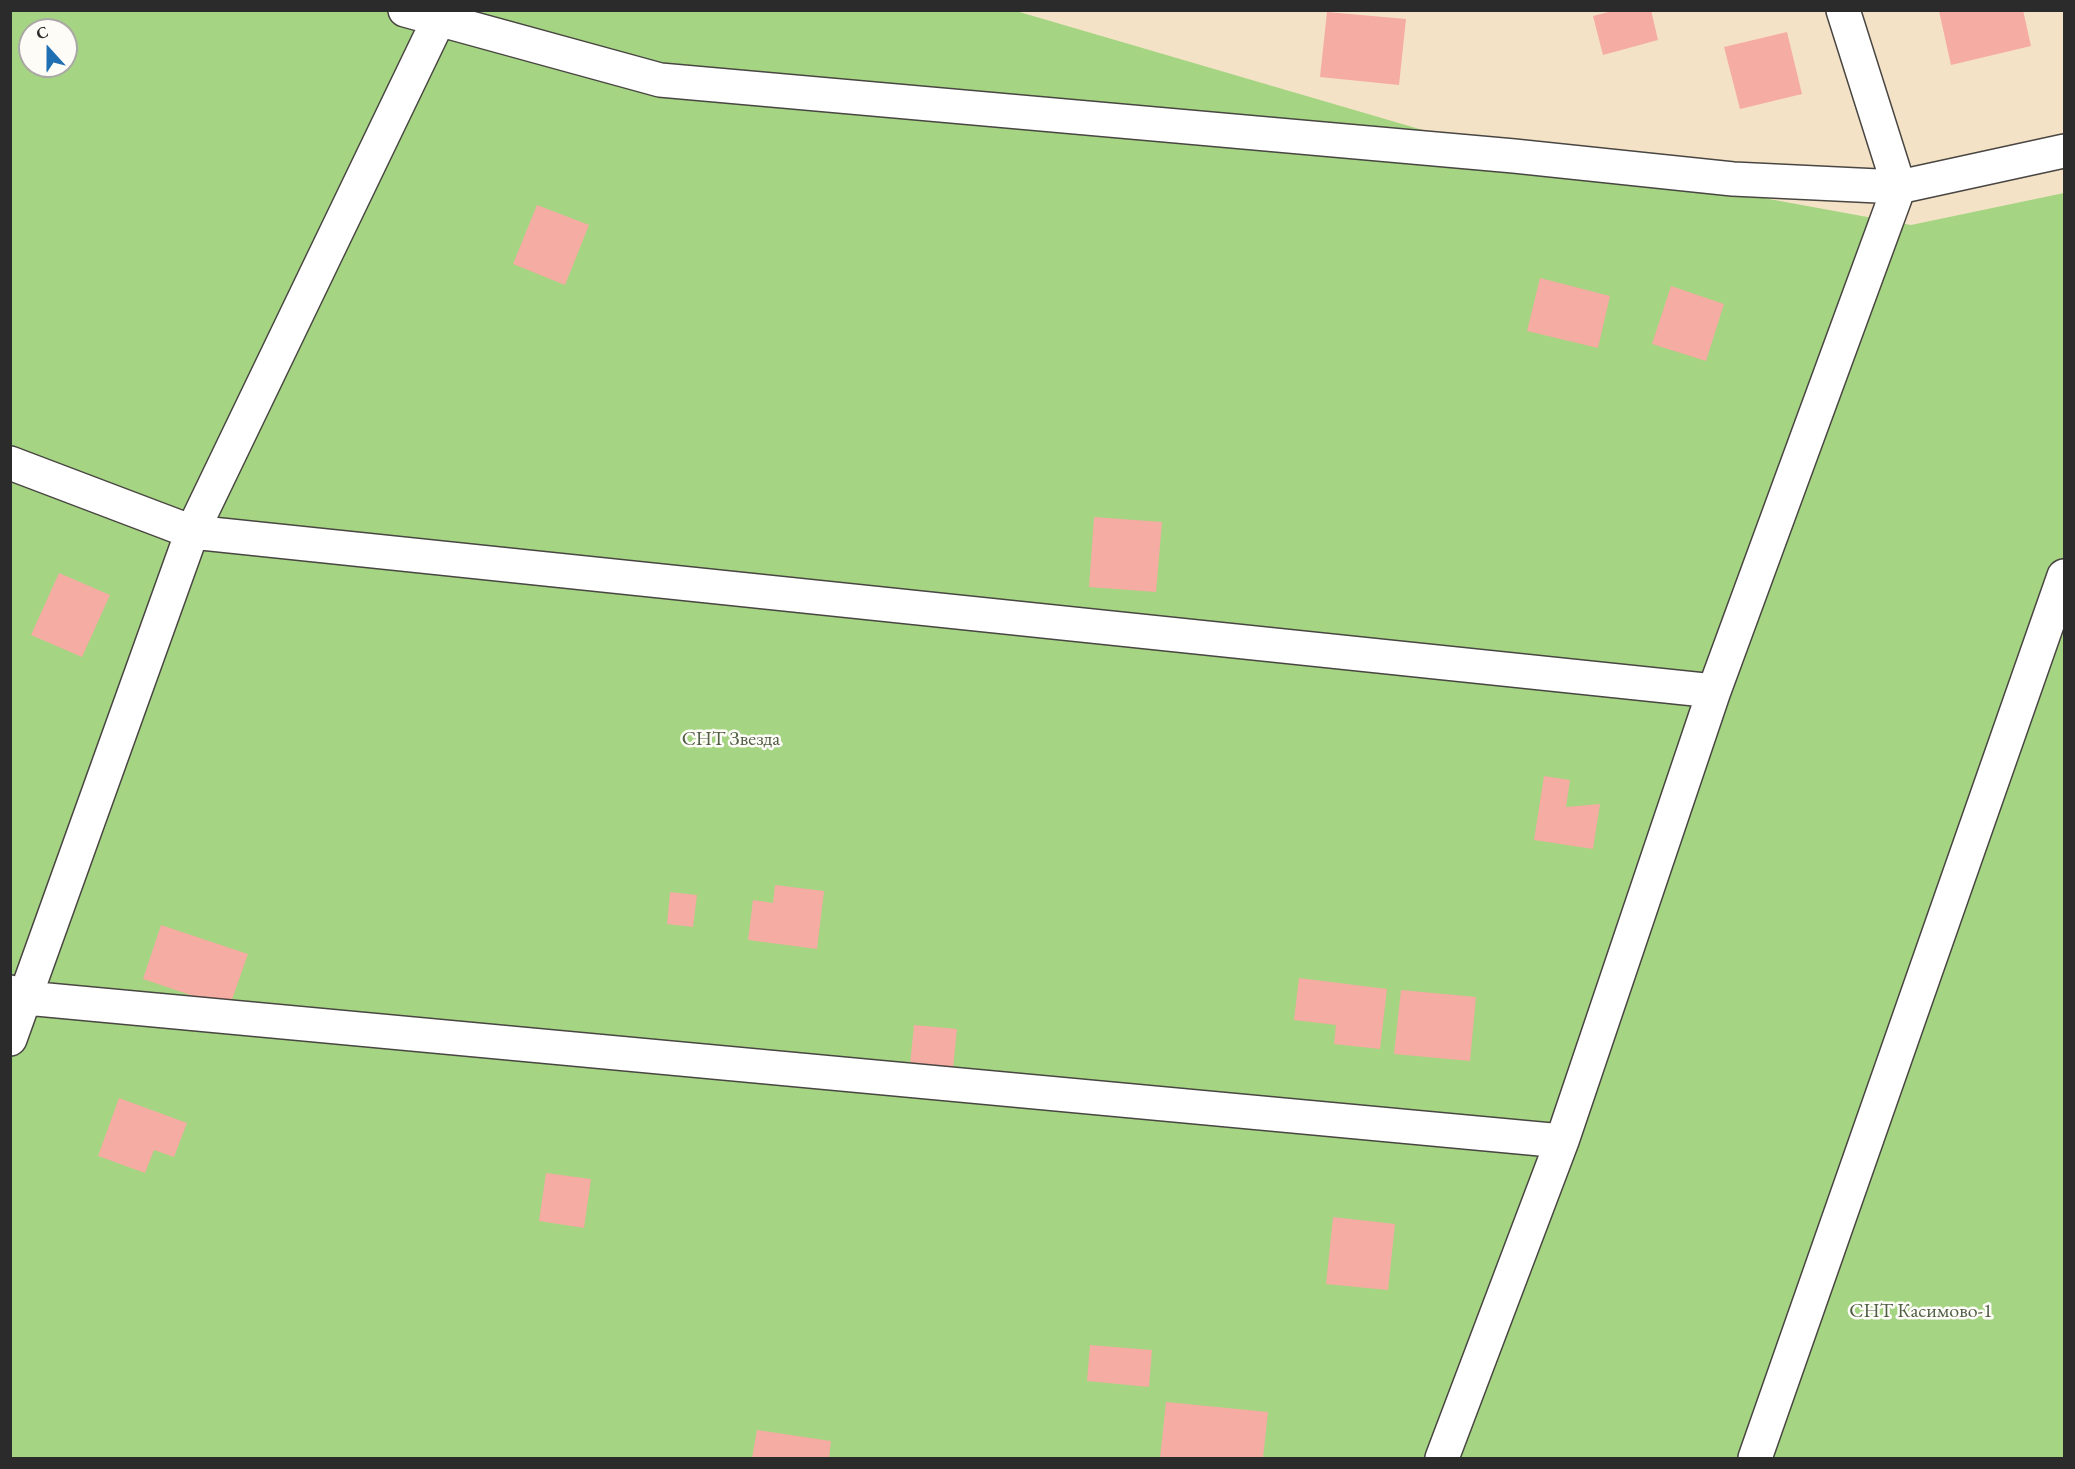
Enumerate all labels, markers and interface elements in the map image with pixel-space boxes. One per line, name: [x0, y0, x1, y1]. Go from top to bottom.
north arrow: [18, 18, 78, 78]
text: С: [33, 21, 51, 44]
park label: СНТ Звезда: [682, 728, 780, 752]
park label: СНТ Касимово-1: [1849, 1300, 1993, 1324]

